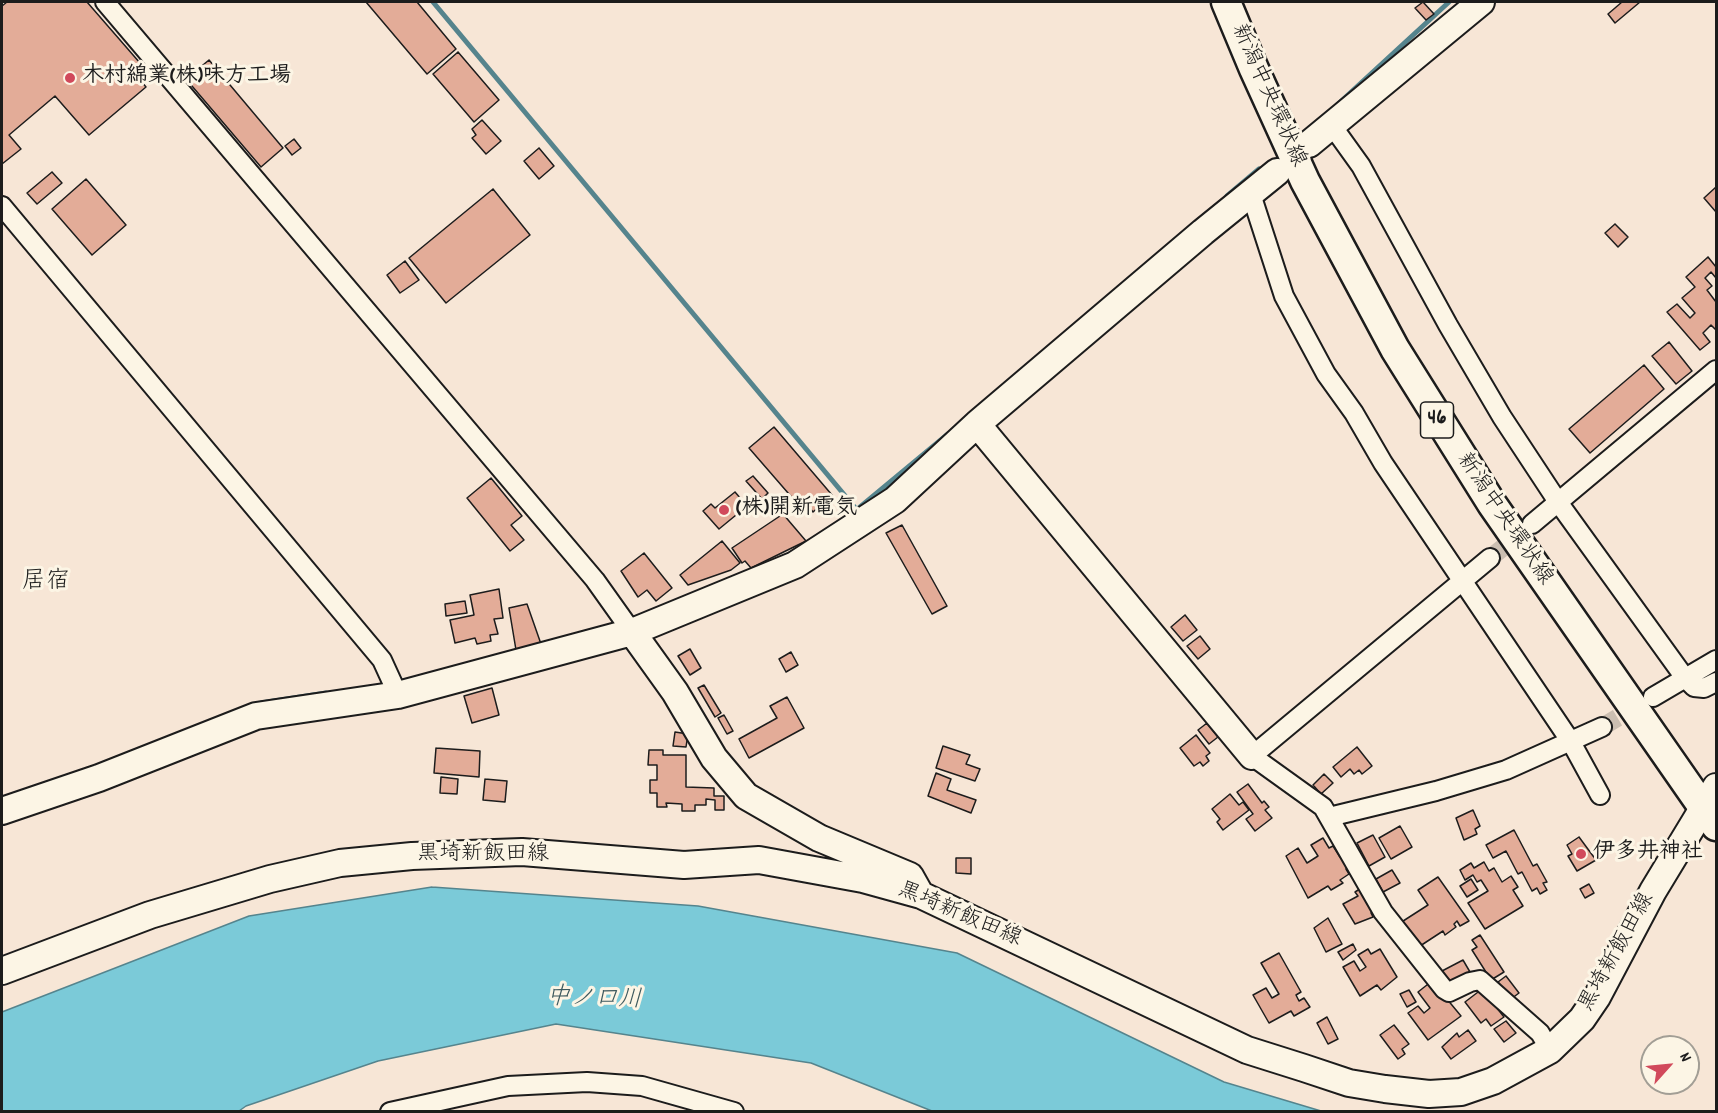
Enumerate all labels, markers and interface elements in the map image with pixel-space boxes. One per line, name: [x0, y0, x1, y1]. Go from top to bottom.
street label: 新潟中央環状線: [1224, 20, 1310, 172]
place label: 木村綿業(株)味方工場: [82, 65, 291, 91]
marker: 木村綿業(株)味方工場: [63, 71, 77, 85]
road number: 46: [1420, 402, 1454, 438]
street label: 新潟中央環状線: [1449, 449, 1557, 591]
place label: (株)開新電気: [736, 497, 857, 523]
marker: (株)開新電気: [717, 503, 731, 517]
district label: 居宿: [22, 570, 70, 598]
place label: 伊多井神社: [1593, 841, 1703, 867]
street label: 黒埼新飯田線: [417, 843, 549, 869]
marker: 伊多井神社: [1574, 847, 1588, 861]
street label: 黒埼新飯田線: [893, 878, 1025, 954]
street label: 黒埼新飯田線: [1574, 889, 1662, 1017]
water label: 中ノ口川: [546, 985, 642, 1017]
north arrow: [1640, 1035, 1700, 1095]
text: N: [1673, 1049, 1697, 1066]

